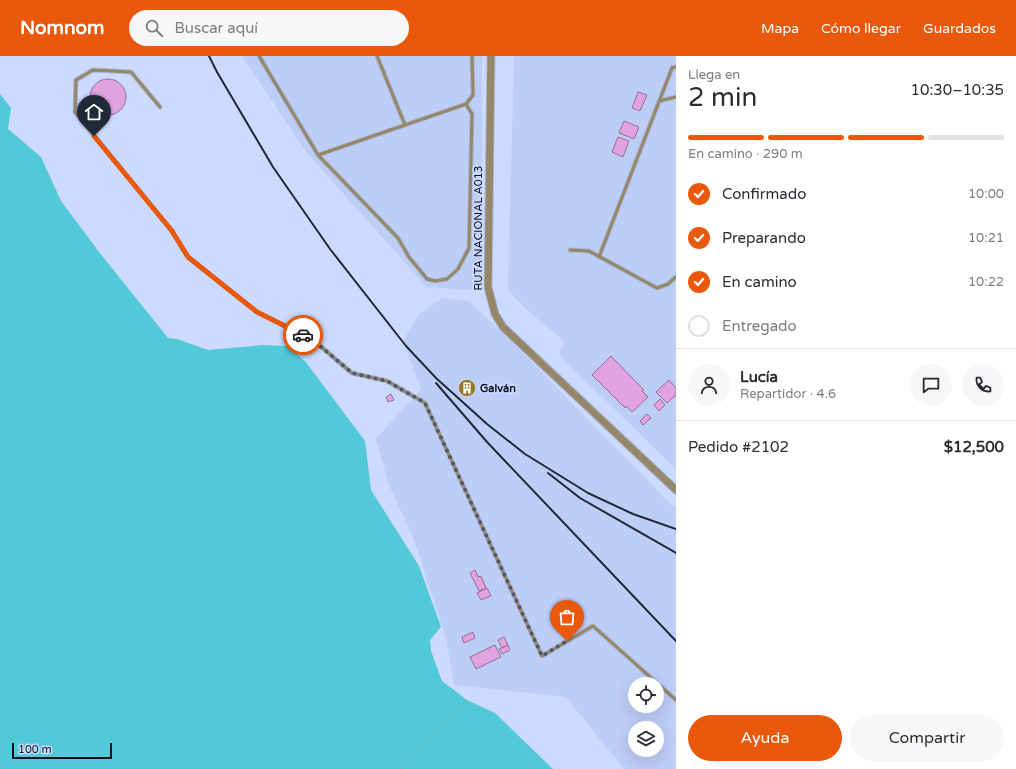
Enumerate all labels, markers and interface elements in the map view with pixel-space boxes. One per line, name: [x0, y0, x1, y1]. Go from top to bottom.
search box: [129, 10, 409, 46]
text: Nomnom: [20, 17, 105, 39]
icon: search: [143, 17, 165, 39]
text: Buscar aquí: [175, 19, 258, 37]
text: Mapa: [761, 20, 799, 37]
text: Cómo llegar: [821, 20, 901, 37]
text: Guardados: [923, 20, 996, 37]
text: Llega en: [688, 67, 740, 83]
text: 10:30–10:35: [911, 81, 1004, 99]
text: 2 min: [688, 82, 757, 113]
pin: [77, 95, 111, 136]
icon: home: [83, 101, 105, 123]
text: En camino · 290 m: [688, 146, 803, 162]
street label: RUTA NACIONAL A013: [472, 165, 485, 291]
icon: check: [688, 183, 710, 205]
text: Confirmado: [722, 185, 806, 203]
text: 10:00: [968, 186, 1004, 202]
icon: check: [688, 227, 710, 249]
text: Preparando: [722, 229, 806, 247]
text: 10:21: [968, 230, 1004, 246]
icon: check: [688, 271, 710, 293]
text: En camino: [722, 273, 797, 291]
text: 10:22: [968, 274, 1004, 290]
courier: [283, 315, 323, 355]
text: Entregado: [722, 317, 797, 335]
icon: car: [292, 324, 314, 346]
button: person: [688, 364, 730, 406]
button: chat: [910, 364, 952, 406]
button: phone: [962, 364, 1004, 406]
text: Lucía: [740, 368, 778, 386]
building icon: Galván: [457, 378, 477, 398]
place label: Galván: [480, 382, 516, 395]
text: Repartidor · 4.6: [740, 386, 836, 402]
text: Pedido #2102: [688, 438, 789, 456]
text: $12,500: [944, 438, 1004, 456]
pin: [550, 600, 584, 641]
icon: bag: [556, 606, 578, 628]
map controls: [628, 677, 664, 757]
button: locate: [628, 677, 664, 713]
button: Ayuda: [688, 715, 842, 761]
button: Compartir: [850, 715, 1004, 761]
button: layers: [628, 721, 664, 757]
scale bar: [12, 741, 112, 760]
text: 100 m: [18, 743, 52, 756]

